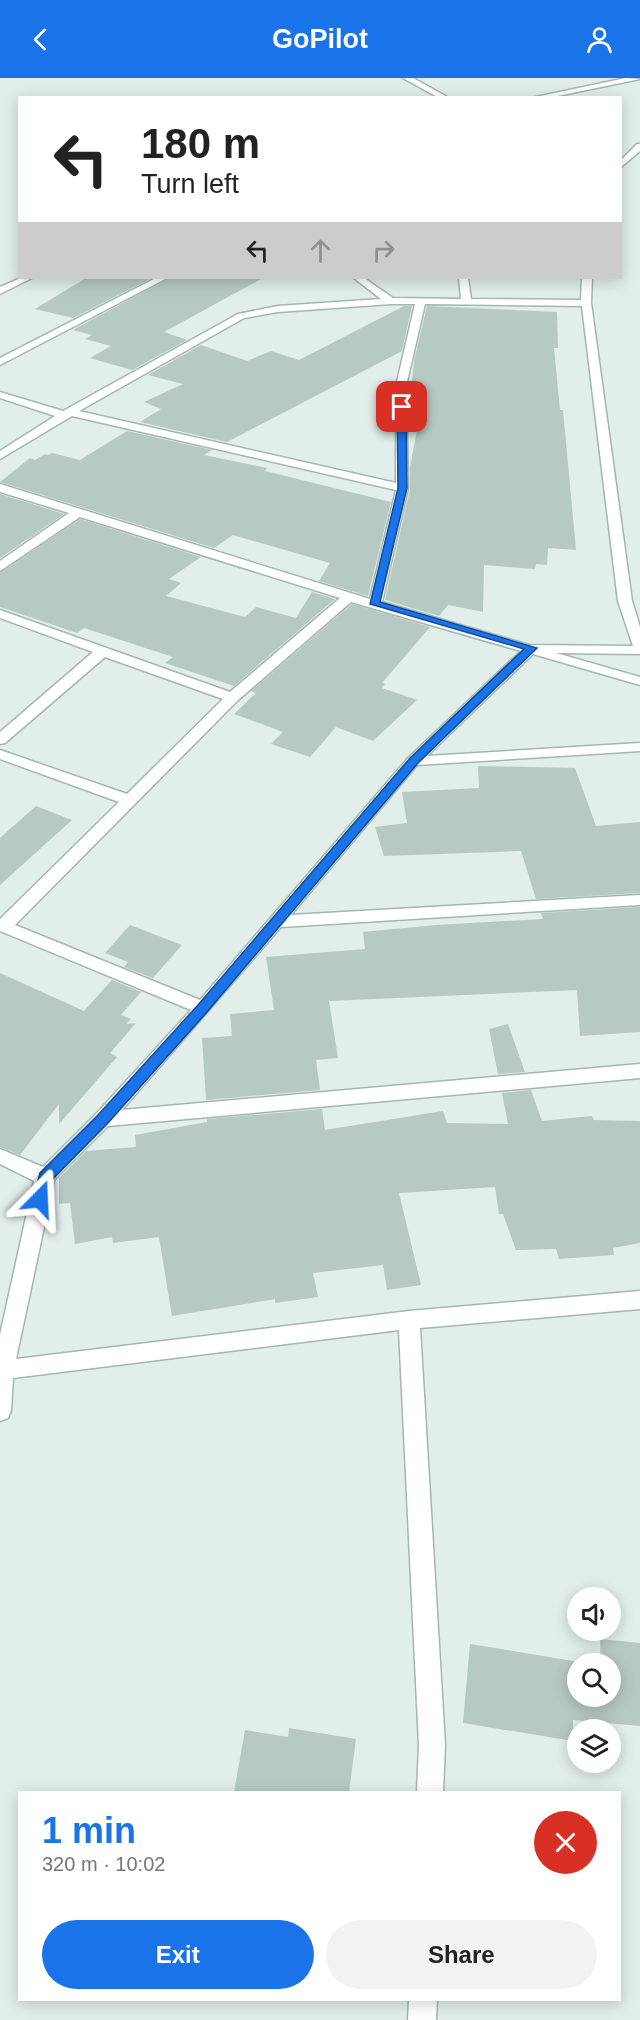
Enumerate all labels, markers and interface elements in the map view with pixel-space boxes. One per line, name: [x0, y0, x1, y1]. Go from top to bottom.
icon: back: [24, 23, 57, 56]
icon: person: [583, 23, 616, 56]
text: GoPilot: [272, 24, 368, 54]
icon: left: [42, 120, 120, 198]
text: 180 m: [141, 120, 260, 167]
text: Turn left: [141, 169, 239, 199]
icon: left: [241, 234, 274, 267]
icon: ahead: [304, 234, 337, 267]
icon: right: [367, 234, 400, 267]
pin: [376, 381, 427, 432]
icon: arrive: [385, 390, 418, 423]
position arrow: [8, 1167, 72, 1231]
map controls: [567, 1587, 621, 1773]
button: sound: [567, 1587, 621, 1641]
button: search: [567, 1653, 621, 1707]
button: layers: [567, 1719, 621, 1773]
text: 1 min: [42, 1810, 136, 1851]
button: close: [534, 1811, 597, 1874]
text: 320 m · 10:02: [42, 1853, 165, 1875]
button: Exit: [42, 1920, 314, 1989]
button: Share: [326, 1920, 597, 1989]

